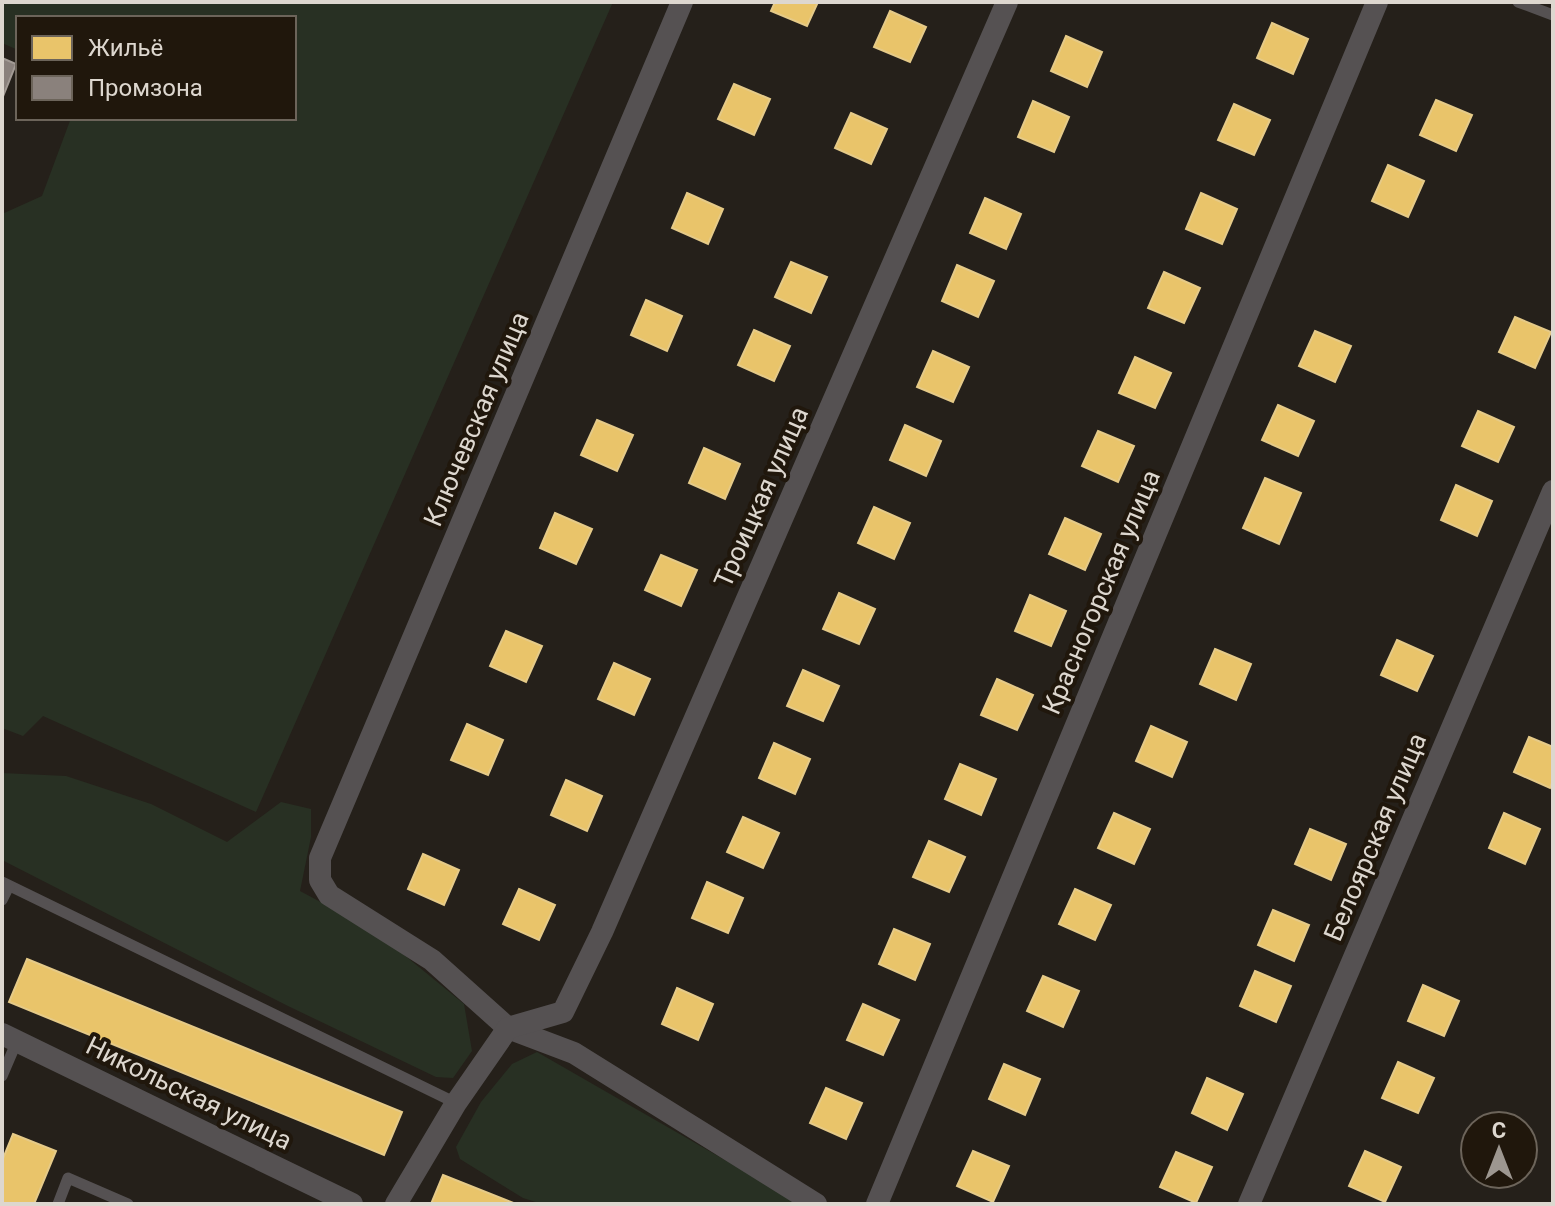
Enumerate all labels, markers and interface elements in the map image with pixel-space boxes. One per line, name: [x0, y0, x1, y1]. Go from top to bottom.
legend: [16, 16, 296, 120]
text: Жильё: [88, 34, 163, 62]
text: Промзона: [88, 74, 203, 102]
street label: Ключевская улица: [417, 307, 535, 531]
street label: Троицкая улица: [708, 402, 814, 592]
street label: Красногорская улица: [1036, 465, 1166, 719]
street label: Белоярская улица: [1318, 729, 1432, 945]
street label: Никольская улица: [81, 1030, 297, 1156]
north arrow: [1459, 1110, 1539, 1190]
text: С: [1492, 1118, 1506, 1143]

